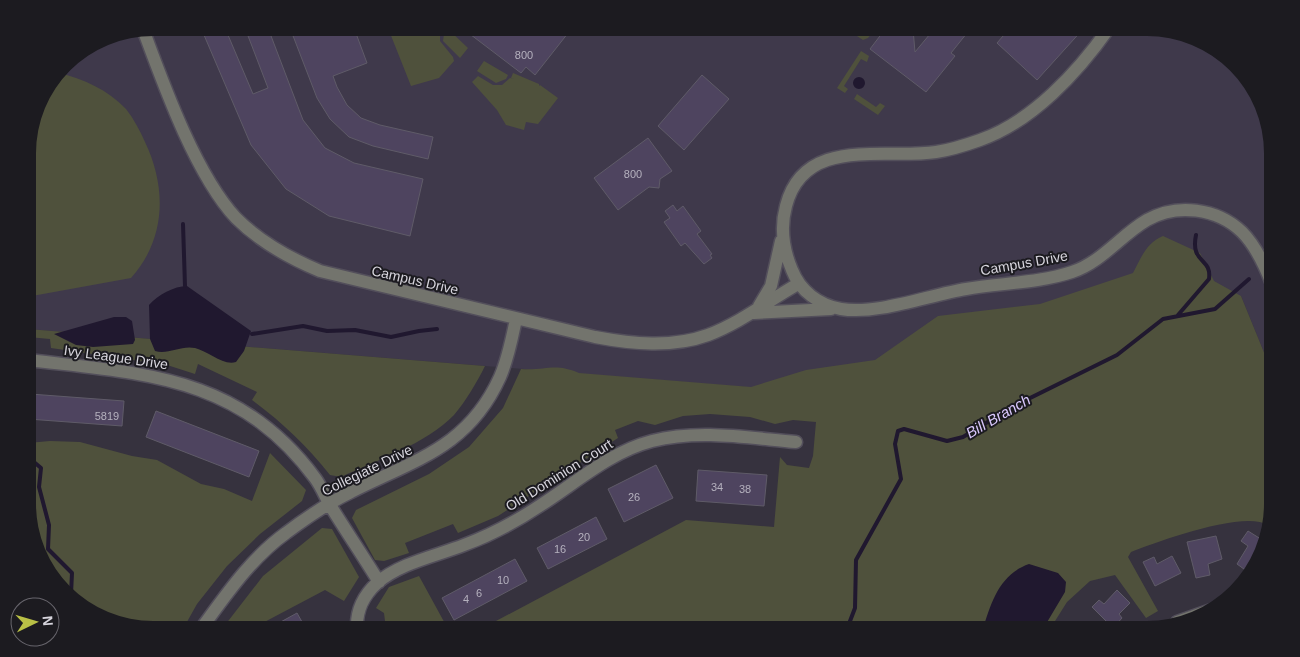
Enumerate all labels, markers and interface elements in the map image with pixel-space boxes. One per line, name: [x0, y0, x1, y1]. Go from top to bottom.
house number: 800: [515, 49, 533, 61]
house number: 800: [624, 168, 642, 180]
street label: Campus Drive: [979, 247, 1069, 279]
street label: Campus Drive: [370, 262, 460, 298]
street label: Ivy League Drive: [63, 342, 169, 372]
water label: Bill Branch: [963, 391, 1033, 441]
house number: 5819: [95, 410, 119, 422]
street label: Old Dominion Court: [503, 436, 615, 514]
street label: Collegiate Drive: [319, 441, 415, 499]
house number: 34: [711, 481, 723, 493]
house number: 38: [739, 483, 751, 495]
house number: 26: [628, 491, 640, 503]
house number: 20: [578, 531, 590, 543]
house number: 16: [554, 543, 566, 555]
house number: 10: [497, 574, 509, 586]
house number: 6: [476, 587, 482, 599]
house number: 4: [463, 593, 469, 605]
north arrow: [10, 597, 60, 647]
text: N: [40, 615, 56, 627]

